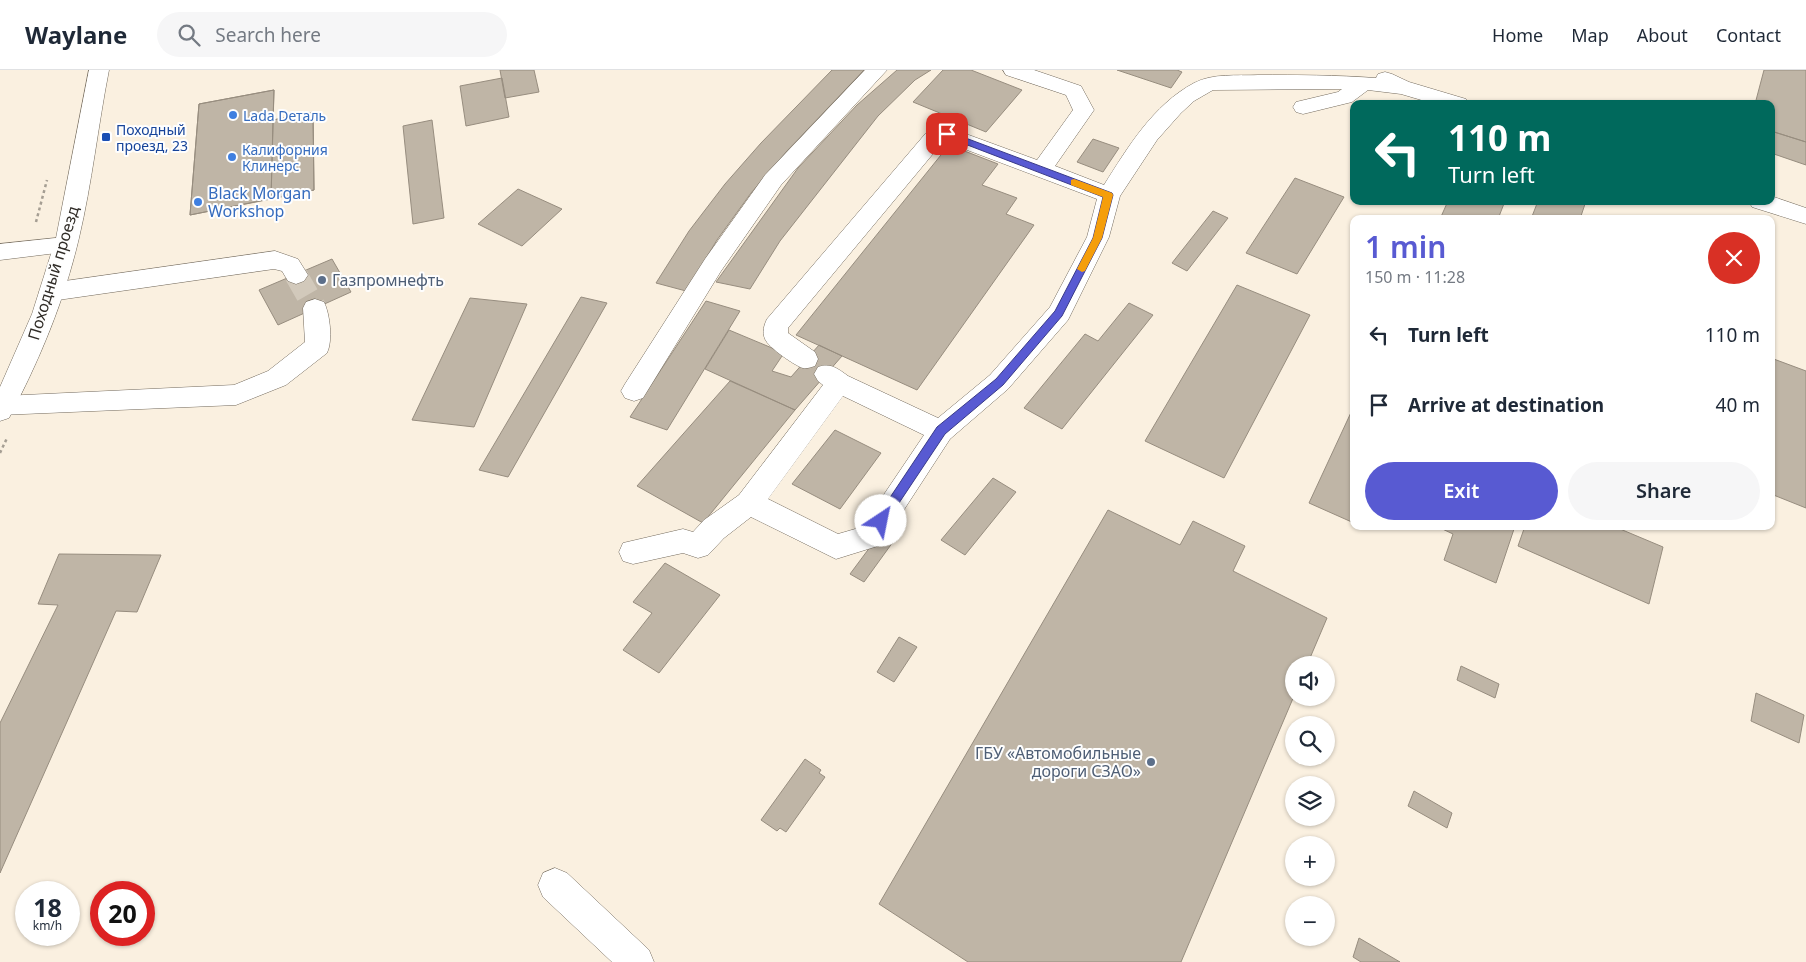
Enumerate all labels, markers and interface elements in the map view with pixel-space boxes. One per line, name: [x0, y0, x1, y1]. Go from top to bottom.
search box: [157, 12, 507, 57]
text: Waylane: [25, 18, 127, 51]
icon: search: [175, 21, 203, 49]
text: Search here: [215, 22, 321, 48]
text: Home: [1492, 23, 1543, 47]
text: Map: [1571, 23, 1609, 47]
text: About: [1637, 23, 1688, 47]
text: Contact: [1716, 23, 1781, 47]
place label: Lada Dеталь: [243, 106, 326, 125]
marker: Lada Dеталь: [227, 109, 239, 121]
pin: [926, 113, 968, 155]
text: 110 m: [1448, 114, 1551, 161]
place label: Походный проезд, 23: [116, 120, 188, 155]
icon: arrive: [933, 120, 961, 148]
icon: left: [1365, 120, 1430, 185]
marker: Походный проезд, 23: [100, 131, 112, 143]
place label: Калифорния Клинерс: [242, 140, 328, 175]
marker: Калифорния Клинерс: [226, 151, 238, 163]
text: Turn left: [1448, 159, 1535, 189]
place label: Black Morgan Workshop: [208, 182, 311, 222]
marker: Black Morgan Workshop: [192, 196, 204, 208]
street label: Походный проезд: [22, 203, 84, 343]
text: 1 min: [1365, 226, 1446, 267]
button: close: [1708, 232, 1760, 284]
text: 150 m · 11:28: [1365, 266, 1465, 288]
place label: Газпромнефть: [332, 269, 444, 291]
marker: Газпромнефть: [316, 274, 328, 286]
icon: left: [1365, 321, 1393, 349]
text: Turn left: [1408, 322, 1489, 348]
text: 110 m: [1705, 322, 1760, 348]
icon: arrive: [1365, 391, 1393, 419]
text: Arrive at destination: [1408, 392, 1604, 418]
text: 40 m: [1716, 392, 1760, 418]
button: Exit: [1365, 462, 1558, 520]
button: Share: [1568, 462, 1760, 520]
position arrow: [854, 494, 906, 546]
map controls: [1285, 656, 1335, 946]
button: sound: [1285, 656, 1335, 706]
button: search: [1285, 716, 1335, 766]
place label: ГБУ «Автомобильные дороги СЗАО»: [975, 742, 1141, 782]
marker: ГБУ «Автомобильные дороги СЗАО»: [1145, 756, 1157, 768]
button: layers: [1285, 776, 1335, 826]
button: +: [1285, 836, 1335, 886]
speed limit sign: 20: [90, 881, 155, 946]
text: 18: [33, 890, 62, 924]
button: −: [1285, 896, 1335, 946]
text: km/h: [33, 917, 62, 934]

